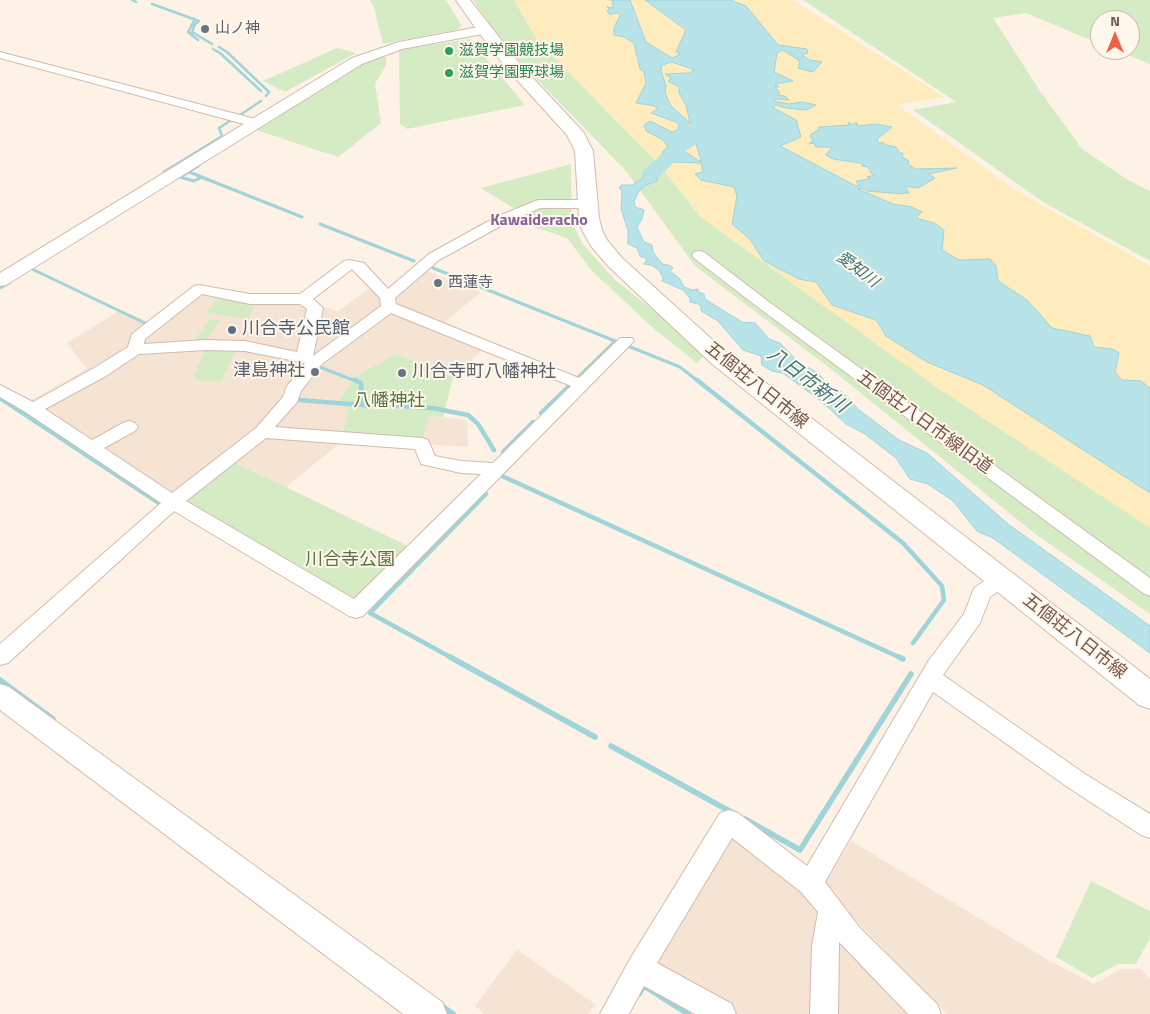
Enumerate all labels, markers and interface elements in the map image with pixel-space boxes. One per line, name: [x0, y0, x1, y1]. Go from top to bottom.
north arrow: [1090, 10, 1140, 60]
text: N: [1110, 10, 1120, 31]
place label: 山ノ神: [215, 20, 260, 38]
marker: 山ノ神: [199, 23, 211, 35]
place label: 滋賀学園競技場: [459, 42, 564, 60]
marker: 滋賀学園競技場: [443, 45, 455, 57]
place label: 滋賀学園野球場: [459, 64, 564, 82]
marker: 滋賀学園野球場: [443, 67, 455, 79]
district label: Kawaideracho: [490, 211, 588, 231]
water label: 愛知川: [832, 248, 882, 292]
place label: 西蓮寺: [448, 274, 493, 292]
marker: 西蓮寺: [432, 277, 444, 289]
place label: 川合寺公民館: [242, 319, 350, 341]
marker: 川合寺公民館: [226, 324, 238, 336]
street label: 五個荘八日市線: [700, 338, 812, 434]
water label: 八日市新川: [762, 343, 852, 419]
place label: 津島神社: [233, 361, 305, 383]
place label: 川合寺町八幡神社: [412, 362, 556, 384]
marker: 津島神社: [309, 366, 321, 378]
marker: 川合寺町八幡神社: [396, 367, 408, 379]
street label: 五個荘八日市線旧道: [852, 367, 996, 479]
park label: 八幡神社: [353, 391, 425, 413]
park label: 川合寺公園: [305, 550, 395, 572]
street label: 五個荘八日市線: [1018, 590, 1130, 684]

